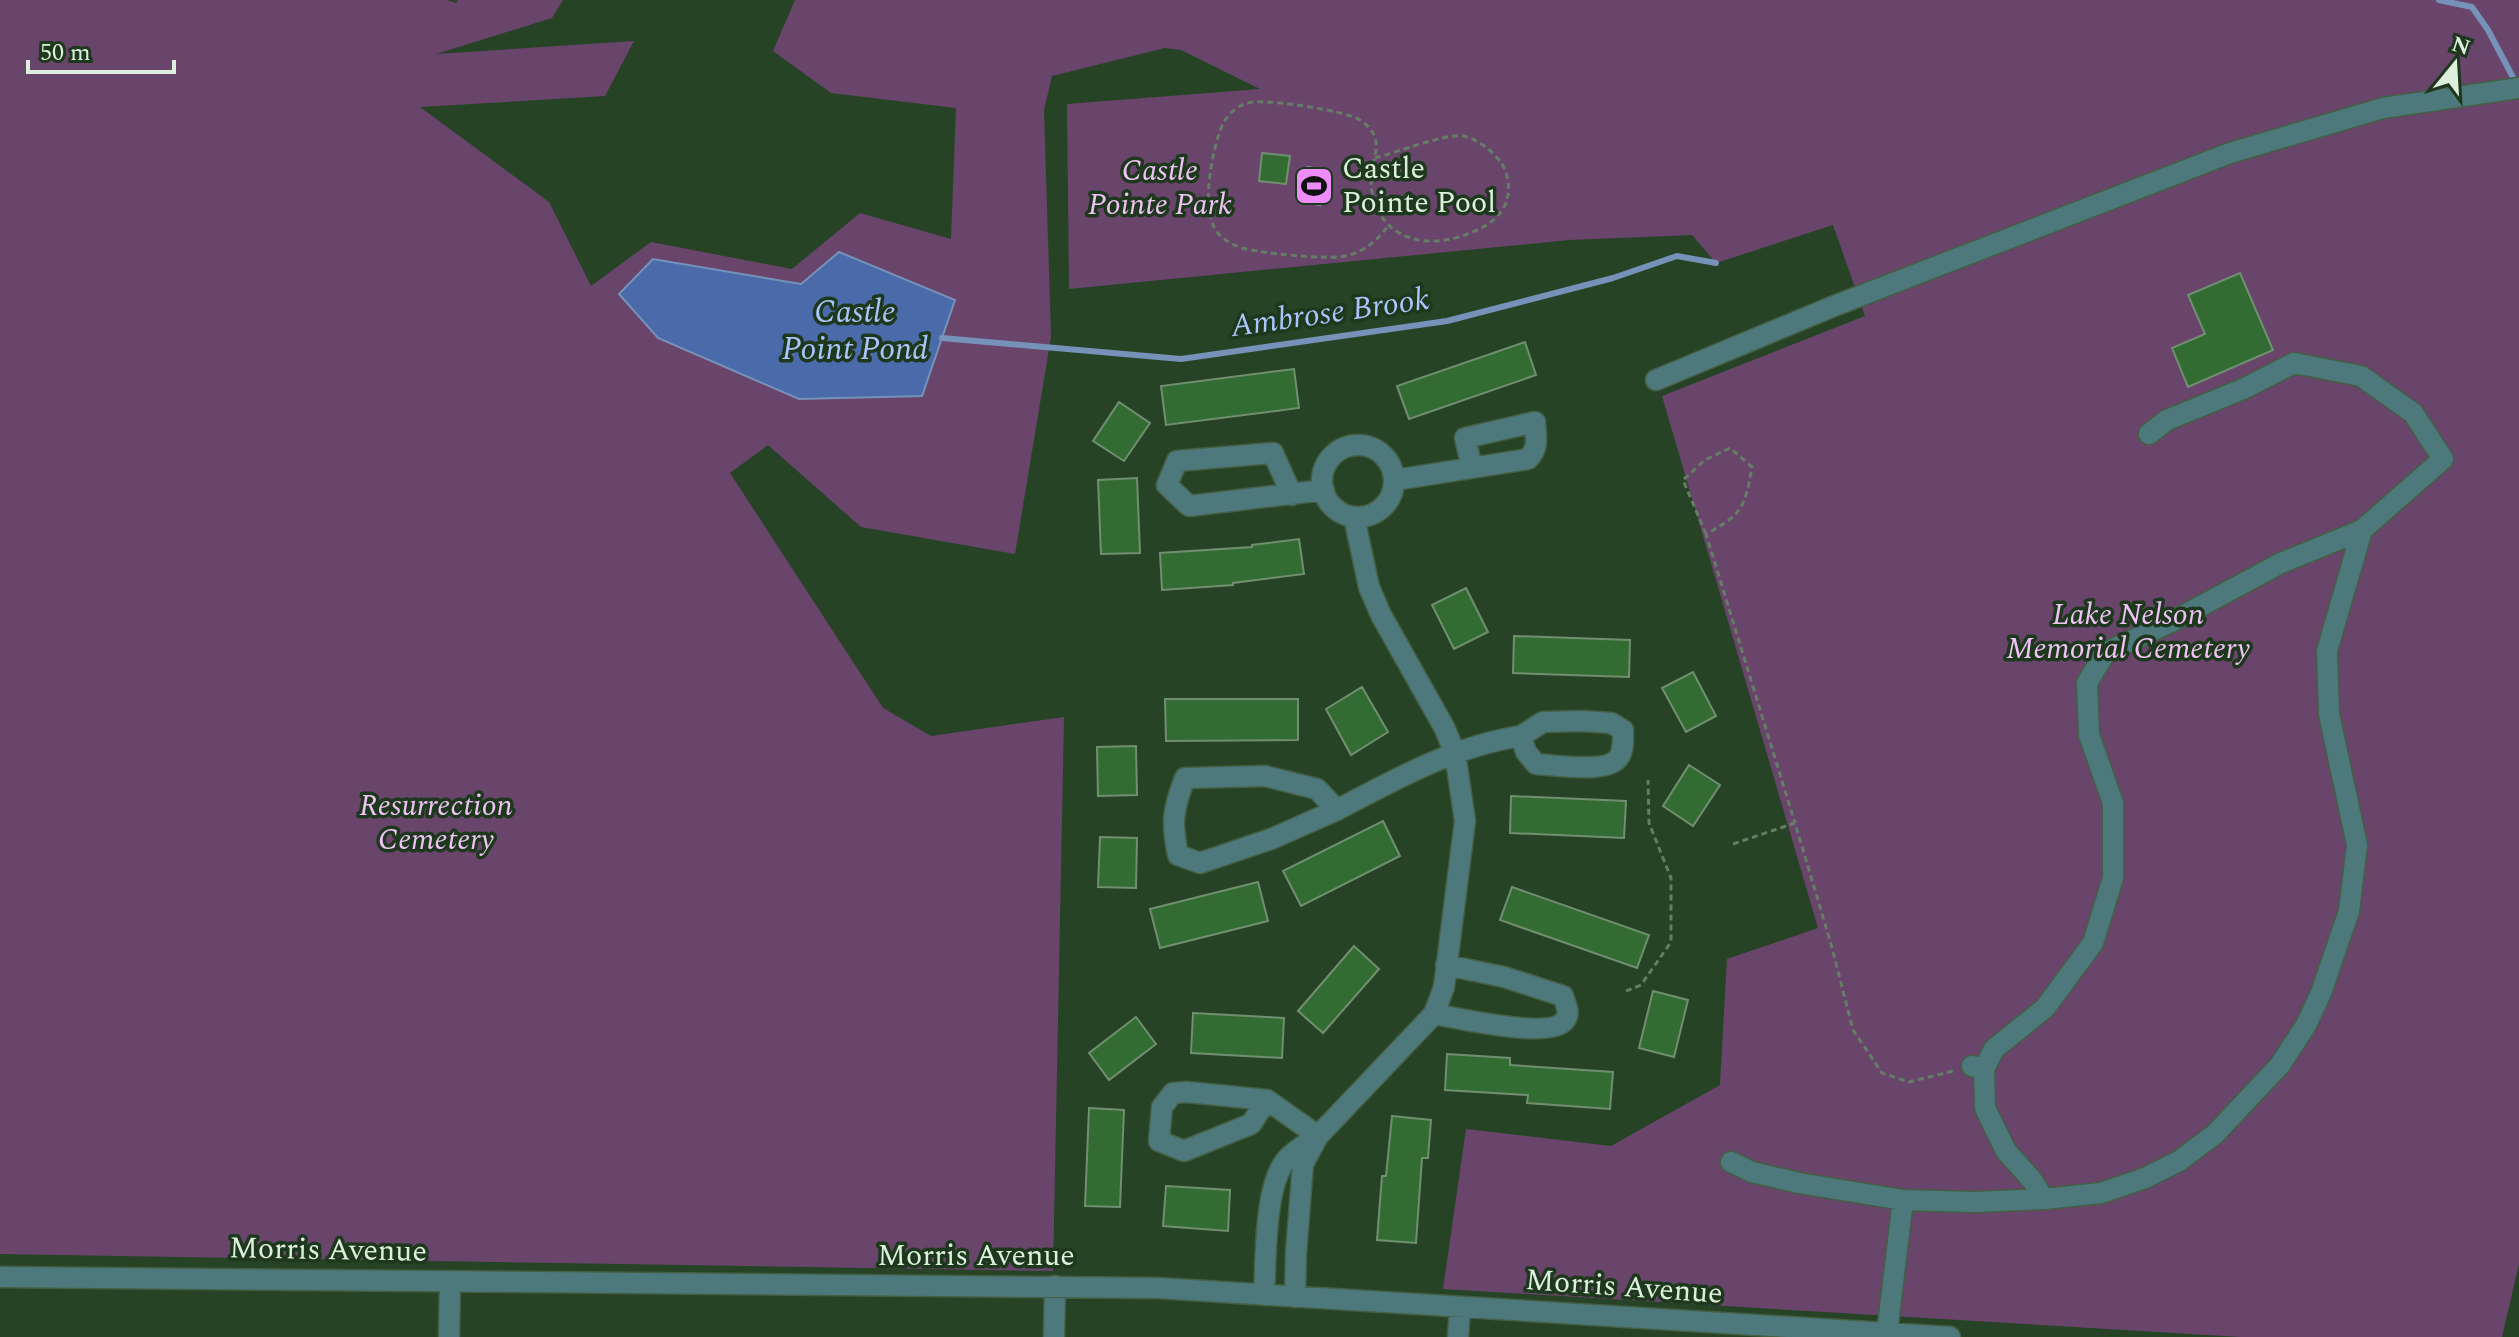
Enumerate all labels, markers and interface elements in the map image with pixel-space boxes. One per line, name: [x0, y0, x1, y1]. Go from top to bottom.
scale bar: [28, 24, 174, 74]
north arrow: [2415, 24, 2495, 104]
text: N: [2447, 28, 2474, 65]
text: 50 m: [40, 35, 91, 71]
place label: Castle Pointe Pool: [1342, 146, 1496, 226]
park label: Castle Pointe Park: [1088, 148, 1232, 228]
sports icon: Castle Pointe Pool: [1293, 165, 1335, 207]
water label: Ambrose Brook: [1226, 275, 1433, 351]
water label: Castle Point Pond: [782, 288, 928, 374]
park label: Lake Nelson Memorial Cemetery: [2006, 592, 2250, 672]
park label: Resurrection Cemetery: [359, 783, 513, 863]
street label: Morris Avenue: [229, 1225, 427, 1275]
street label: Morris Avenue: [877, 1233, 1075, 1279]
street label: Morris Avenue: [1524, 1257, 1724, 1317]

